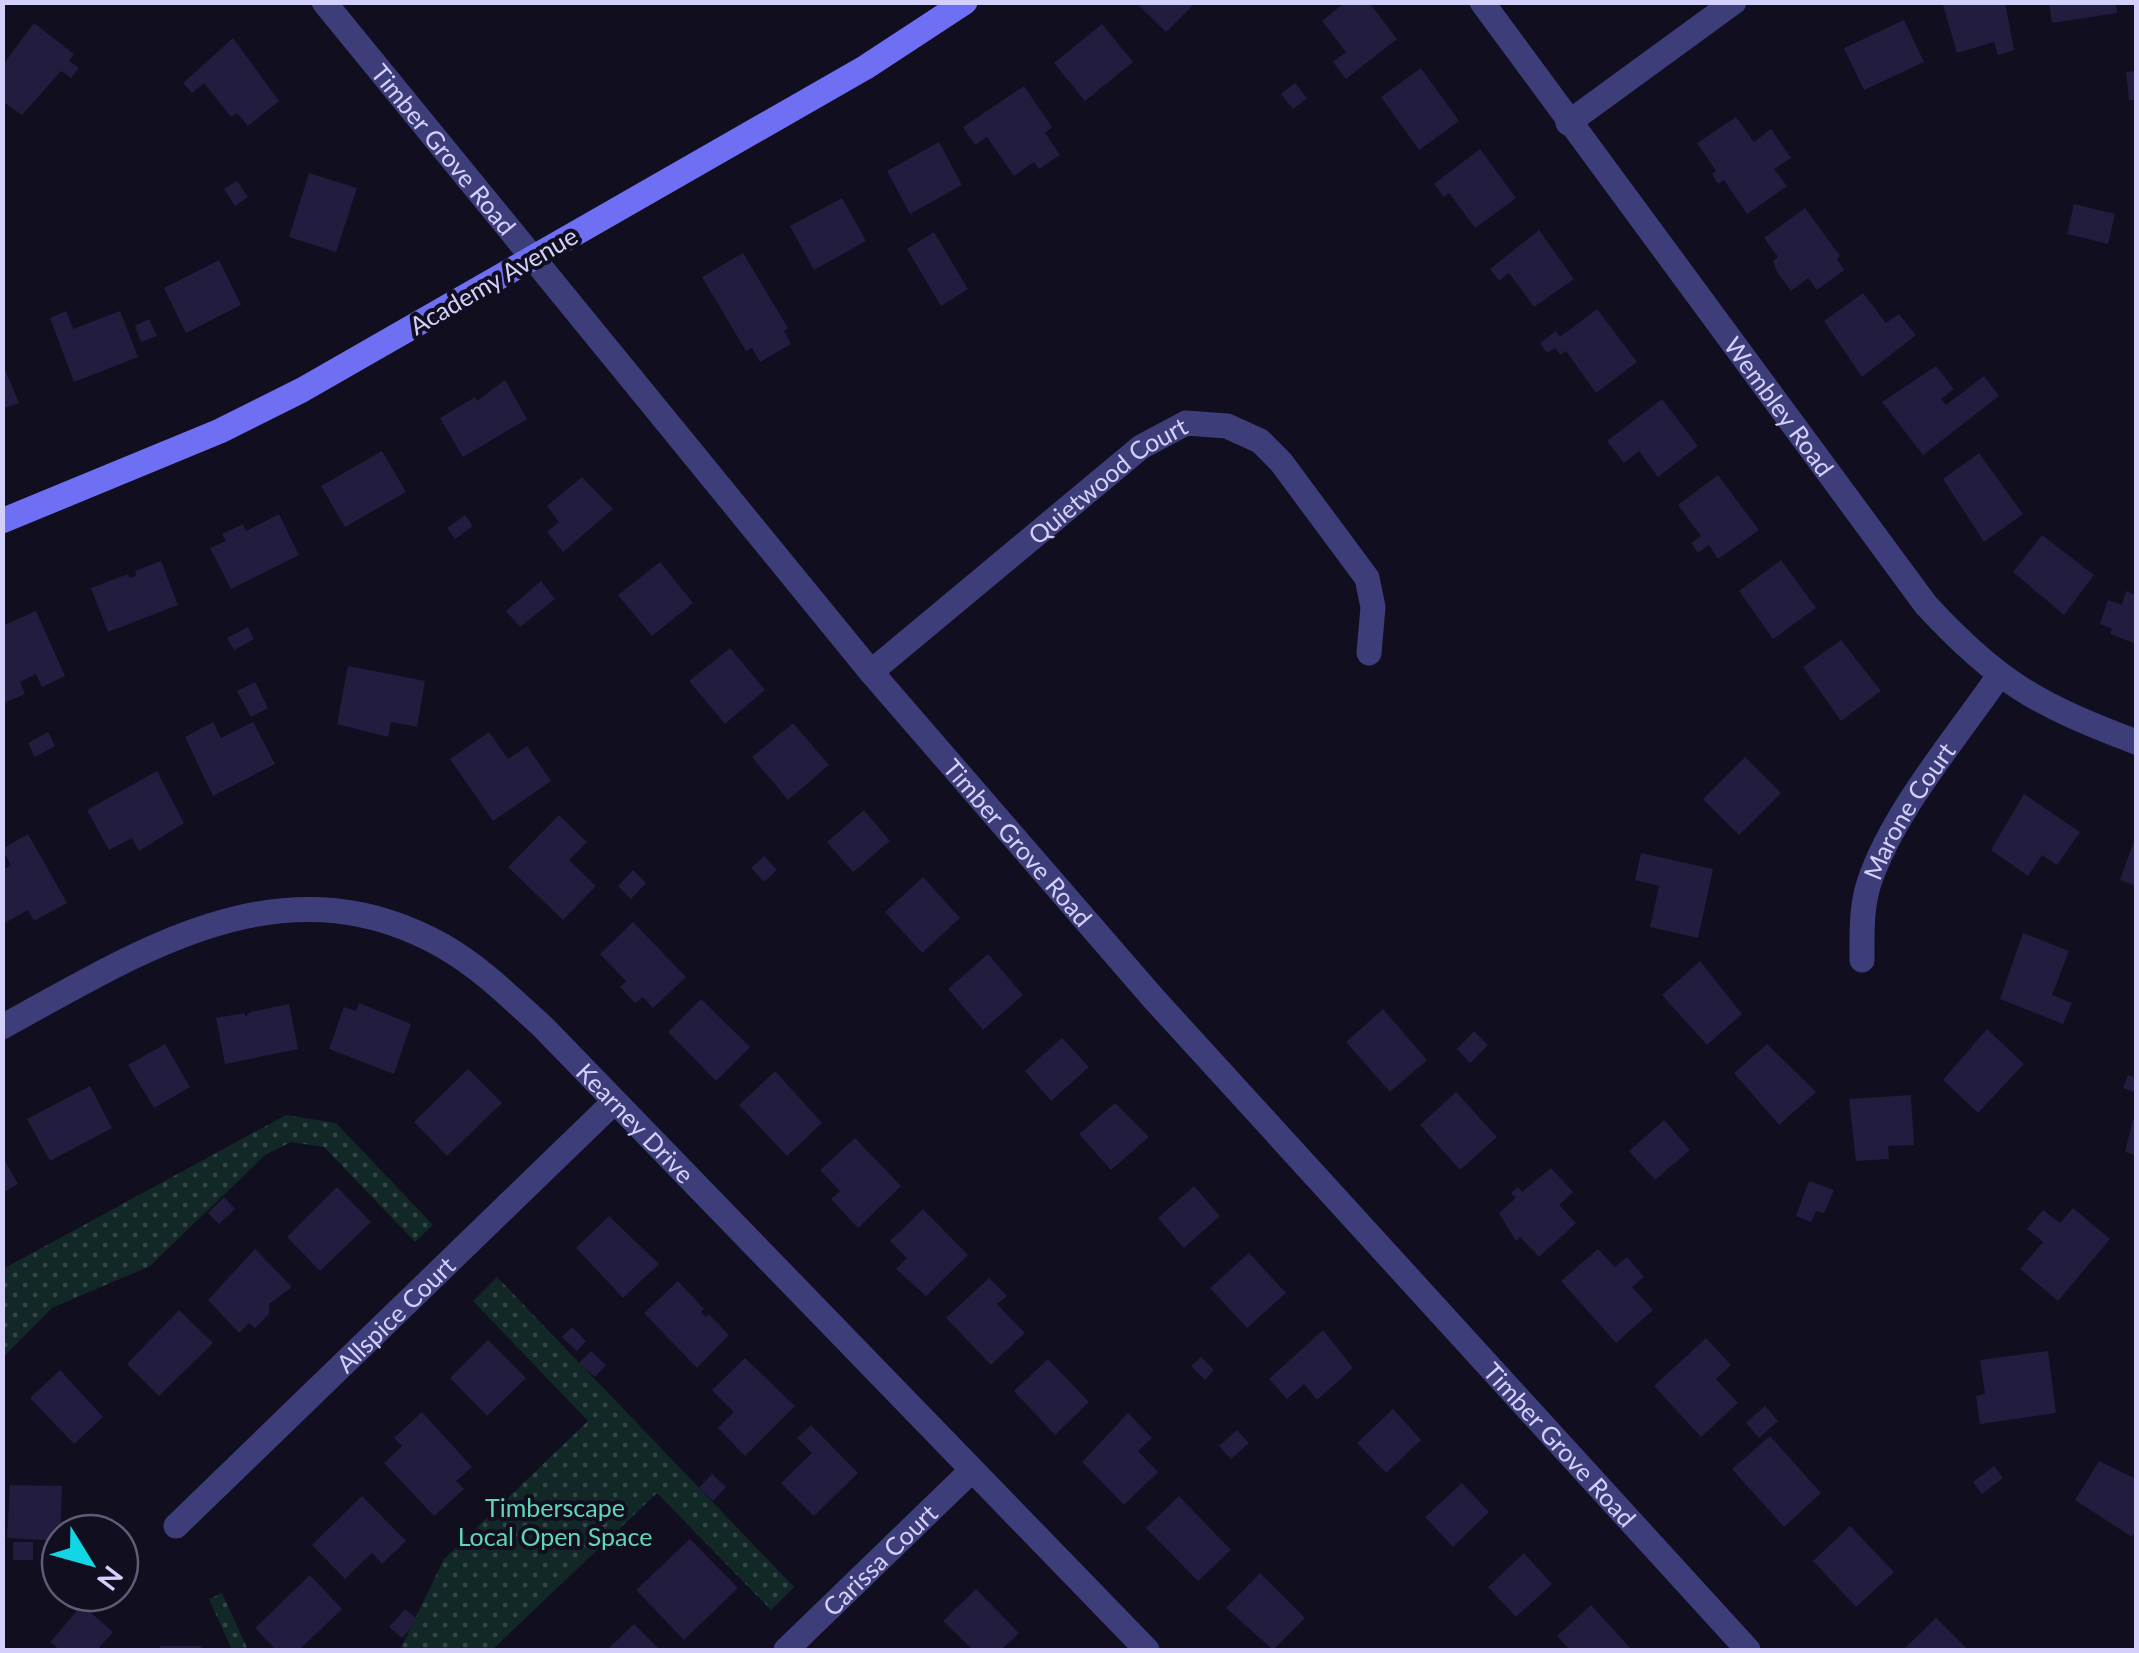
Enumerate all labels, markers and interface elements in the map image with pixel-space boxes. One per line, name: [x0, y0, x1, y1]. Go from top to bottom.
street label: Timber Grove Road: [366, 58, 523, 241]
street label: Academy Avenue: [404, 220, 582, 340]
street label: Wembley Road: [1719, 331, 1841, 482]
street label: Quietwood Court: [1022, 410, 1192, 550]
street label: Marone Court: [1857, 736, 1961, 884]
street label: Timber Grove Road: [938, 752, 1099, 932]
street label: Kearney Drive: [571, 1056, 701, 1189]
street label: Allspice Court: [330, 1250, 461, 1378]
street label: Timber Grove Road: [1478, 1356, 1643, 1532]
park label: Timberscape Local Open Space: [458, 1492, 652, 1551]
street label: Carissa Court: [816, 1498, 943, 1622]
north arrow: [40, 1513, 140, 1613]
text: N: [91, 1560, 131, 1597]

